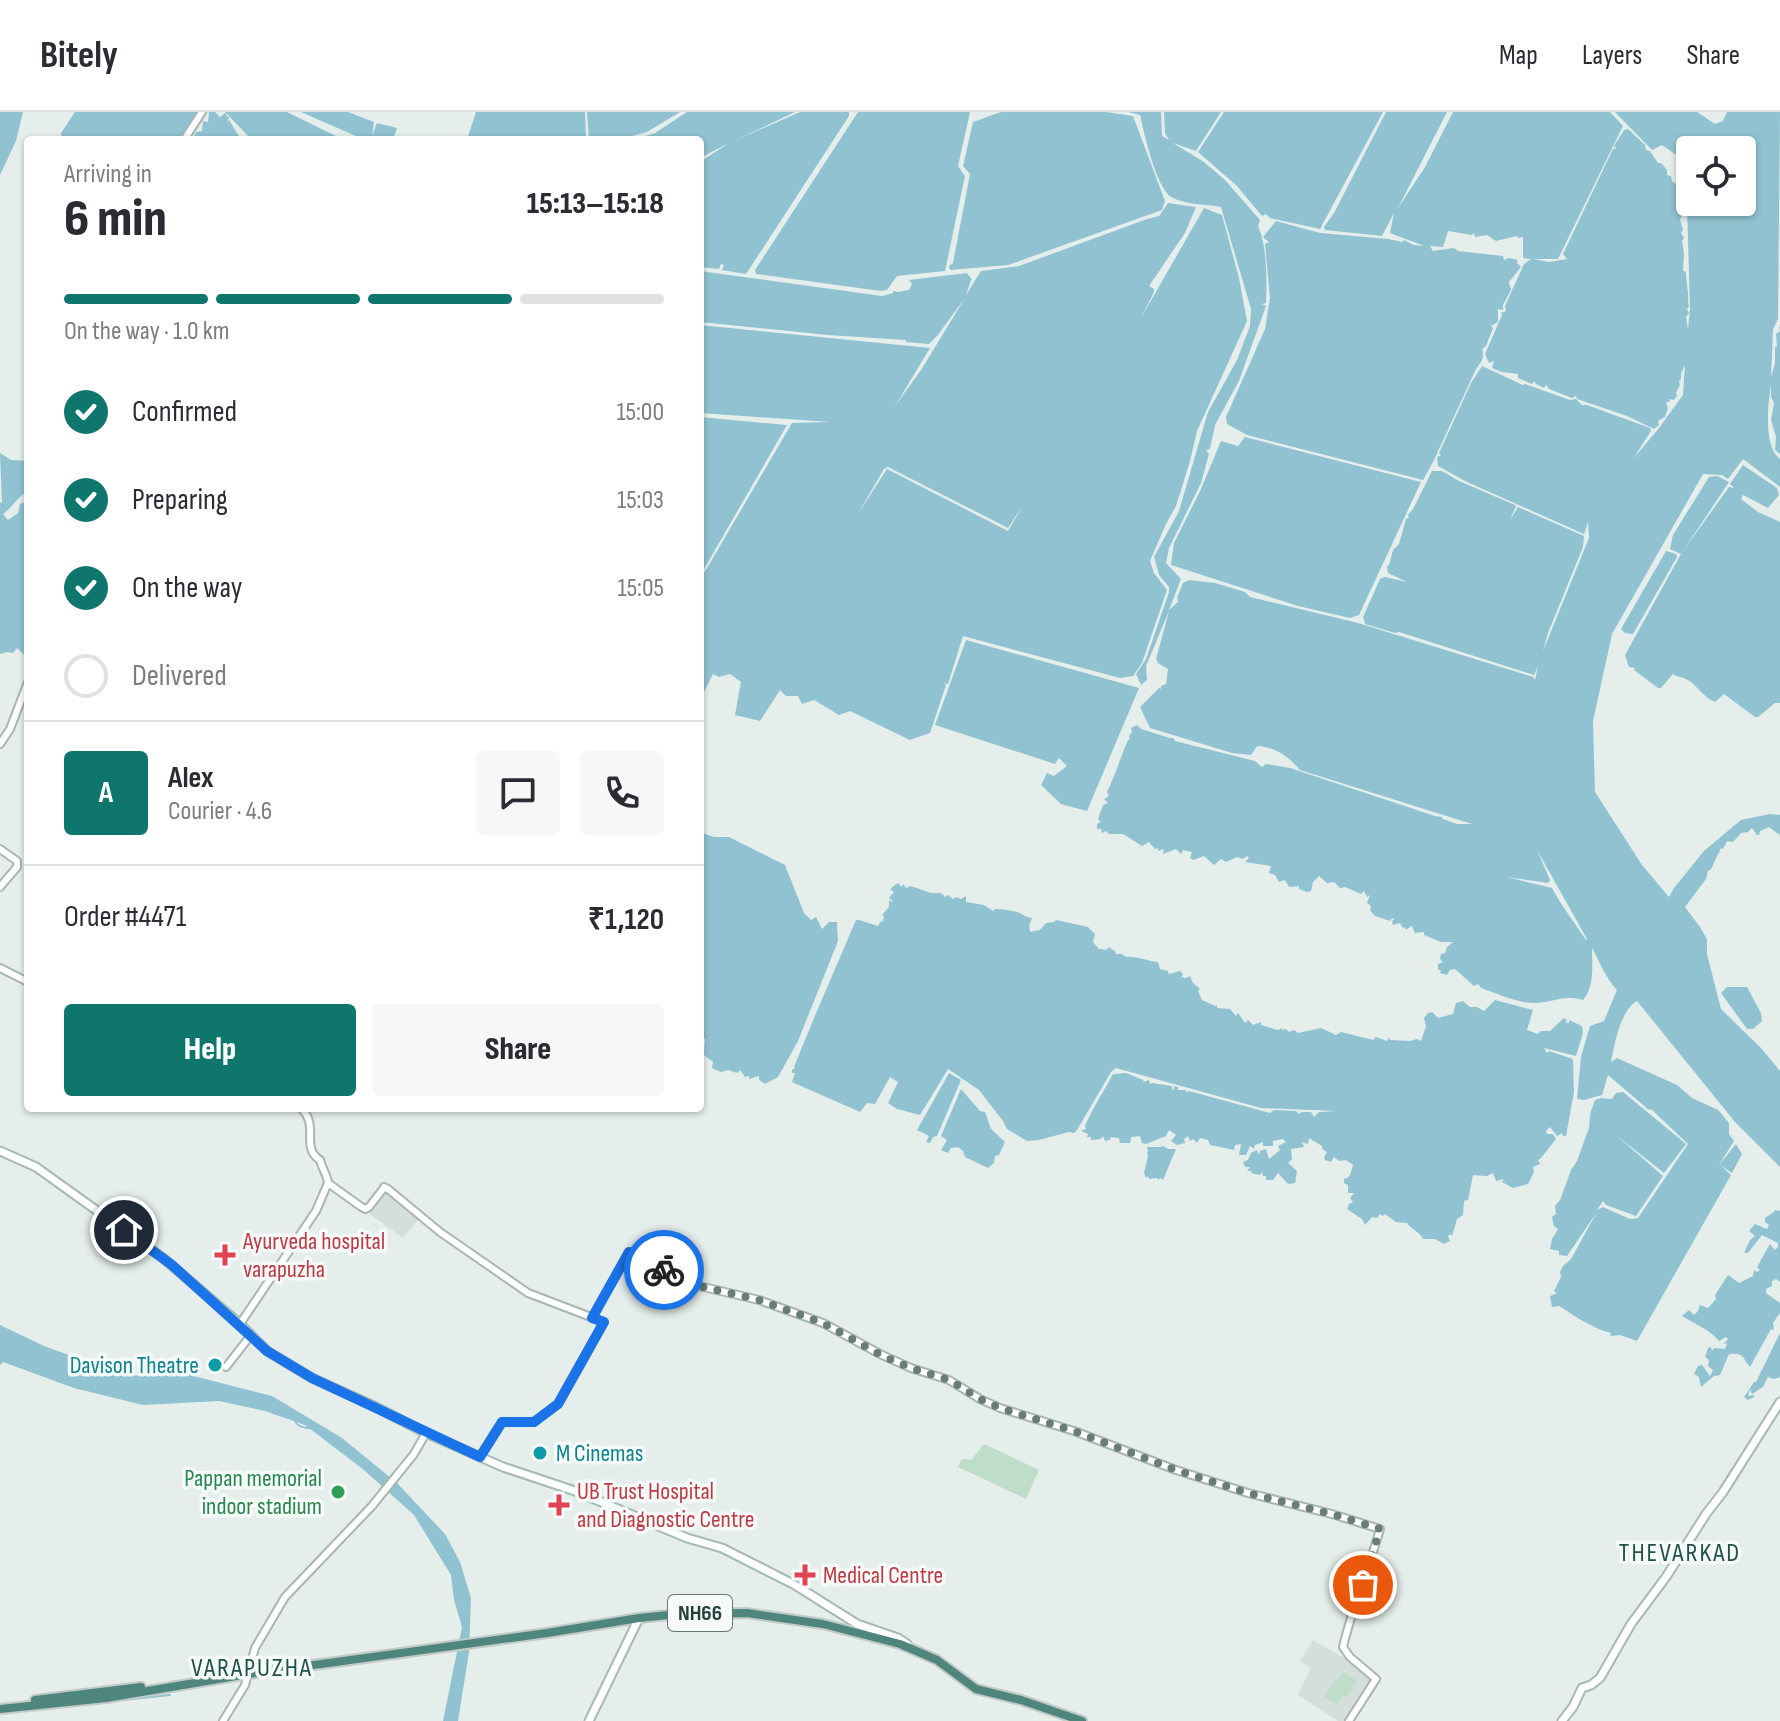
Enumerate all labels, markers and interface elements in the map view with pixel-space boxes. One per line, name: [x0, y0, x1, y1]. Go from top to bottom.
text: Bitely: [40, 33, 118, 78]
text: Map: [1499, 39, 1538, 72]
text: Layers: [1582, 39, 1642, 72]
text: Share: [1686, 39, 1740, 72]
map controls: [1676, 136, 1756, 216]
button: locate: [1676, 136, 1756, 216]
text: Arriving in: [64, 159, 152, 190]
text: 15:13–15:18: [527, 186, 664, 222]
text: 6 min: [64, 188, 167, 251]
text: On the way · 1.0 km: [64, 316, 229, 347]
icon: check: [64, 390, 108, 434]
text: Confirmed: [132, 394, 237, 430]
text: 15:00: [616, 397, 664, 428]
icon: check: [64, 478, 108, 522]
text: Preparing: [132, 482, 228, 518]
text: 15:03: [617, 485, 664, 516]
icon: check: [64, 566, 108, 610]
text: On the way: [132, 570, 242, 606]
text: 15:05: [618, 573, 664, 604]
text: Delivered: [132, 658, 227, 694]
button: chat: [476, 751, 560, 835]
button: phone: [580, 751, 664, 835]
text: Alex: [168, 760, 214, 796]
text: A: [99, 775, 113, 811]
text: Courier · 4.6: [168, 796, 272, 827]
text: Order #4471: [64, 899, 186, 935]
text: ₹1,120: [588, 902, 664, 938]
button: Help: [64, 1004, 356, 1096]
button: Share: [372, 1004, 664, 1096]
pin: [90, 1196, 158, 1264]
icon: home: [102, 1208, 146, 1252]
place label: Ayurveda hospital varapuzha: [242, 1227, 385, 1284]
courier: [624, 1230, 704, 1310]
marker: Ayurveda hospital varapuzha: [214, 1244, 236, 1266]
icon: bike: [642, 1248, 686, 1292]
place label: Davison Theatre: [70, 1351, 199, 1380]
marker: Davison Theatre: [206, 1356, 224, 1374]
place label: M Cinemas: [556, 1439, 643, 1468]
marker: M Cinemas: [531, 1444, 549, 1462]
place label: Pappan memorial indoor stadium: [184, 1464, 322, 1521]
place label: UB Trust Hospital and Diagnostic Centre: [577, 1477, 754, 1534]
marker: Pappan memorial indoor stadium: [329, 1483, 347, 1501]
marker: UB Trust Hospital and Diagnostic Centre: [548, 1494, 570, 1516]
district label: THEVARKAD: [1619, 1538, 1741, 1569]
pin: [1329, 1551, 1397, 1619]
place label: Medical Centre: [823, 1561, 943, 1590]
icon: bag: [1341, 1563, 1385, 1607]
marker: Medical Centre: [794, 1564, 816, 1586]
road number: NH66: [668, 1595, 732, 1631]
district label: VARAPUZHA: [191, 1653, 313, 1684]

